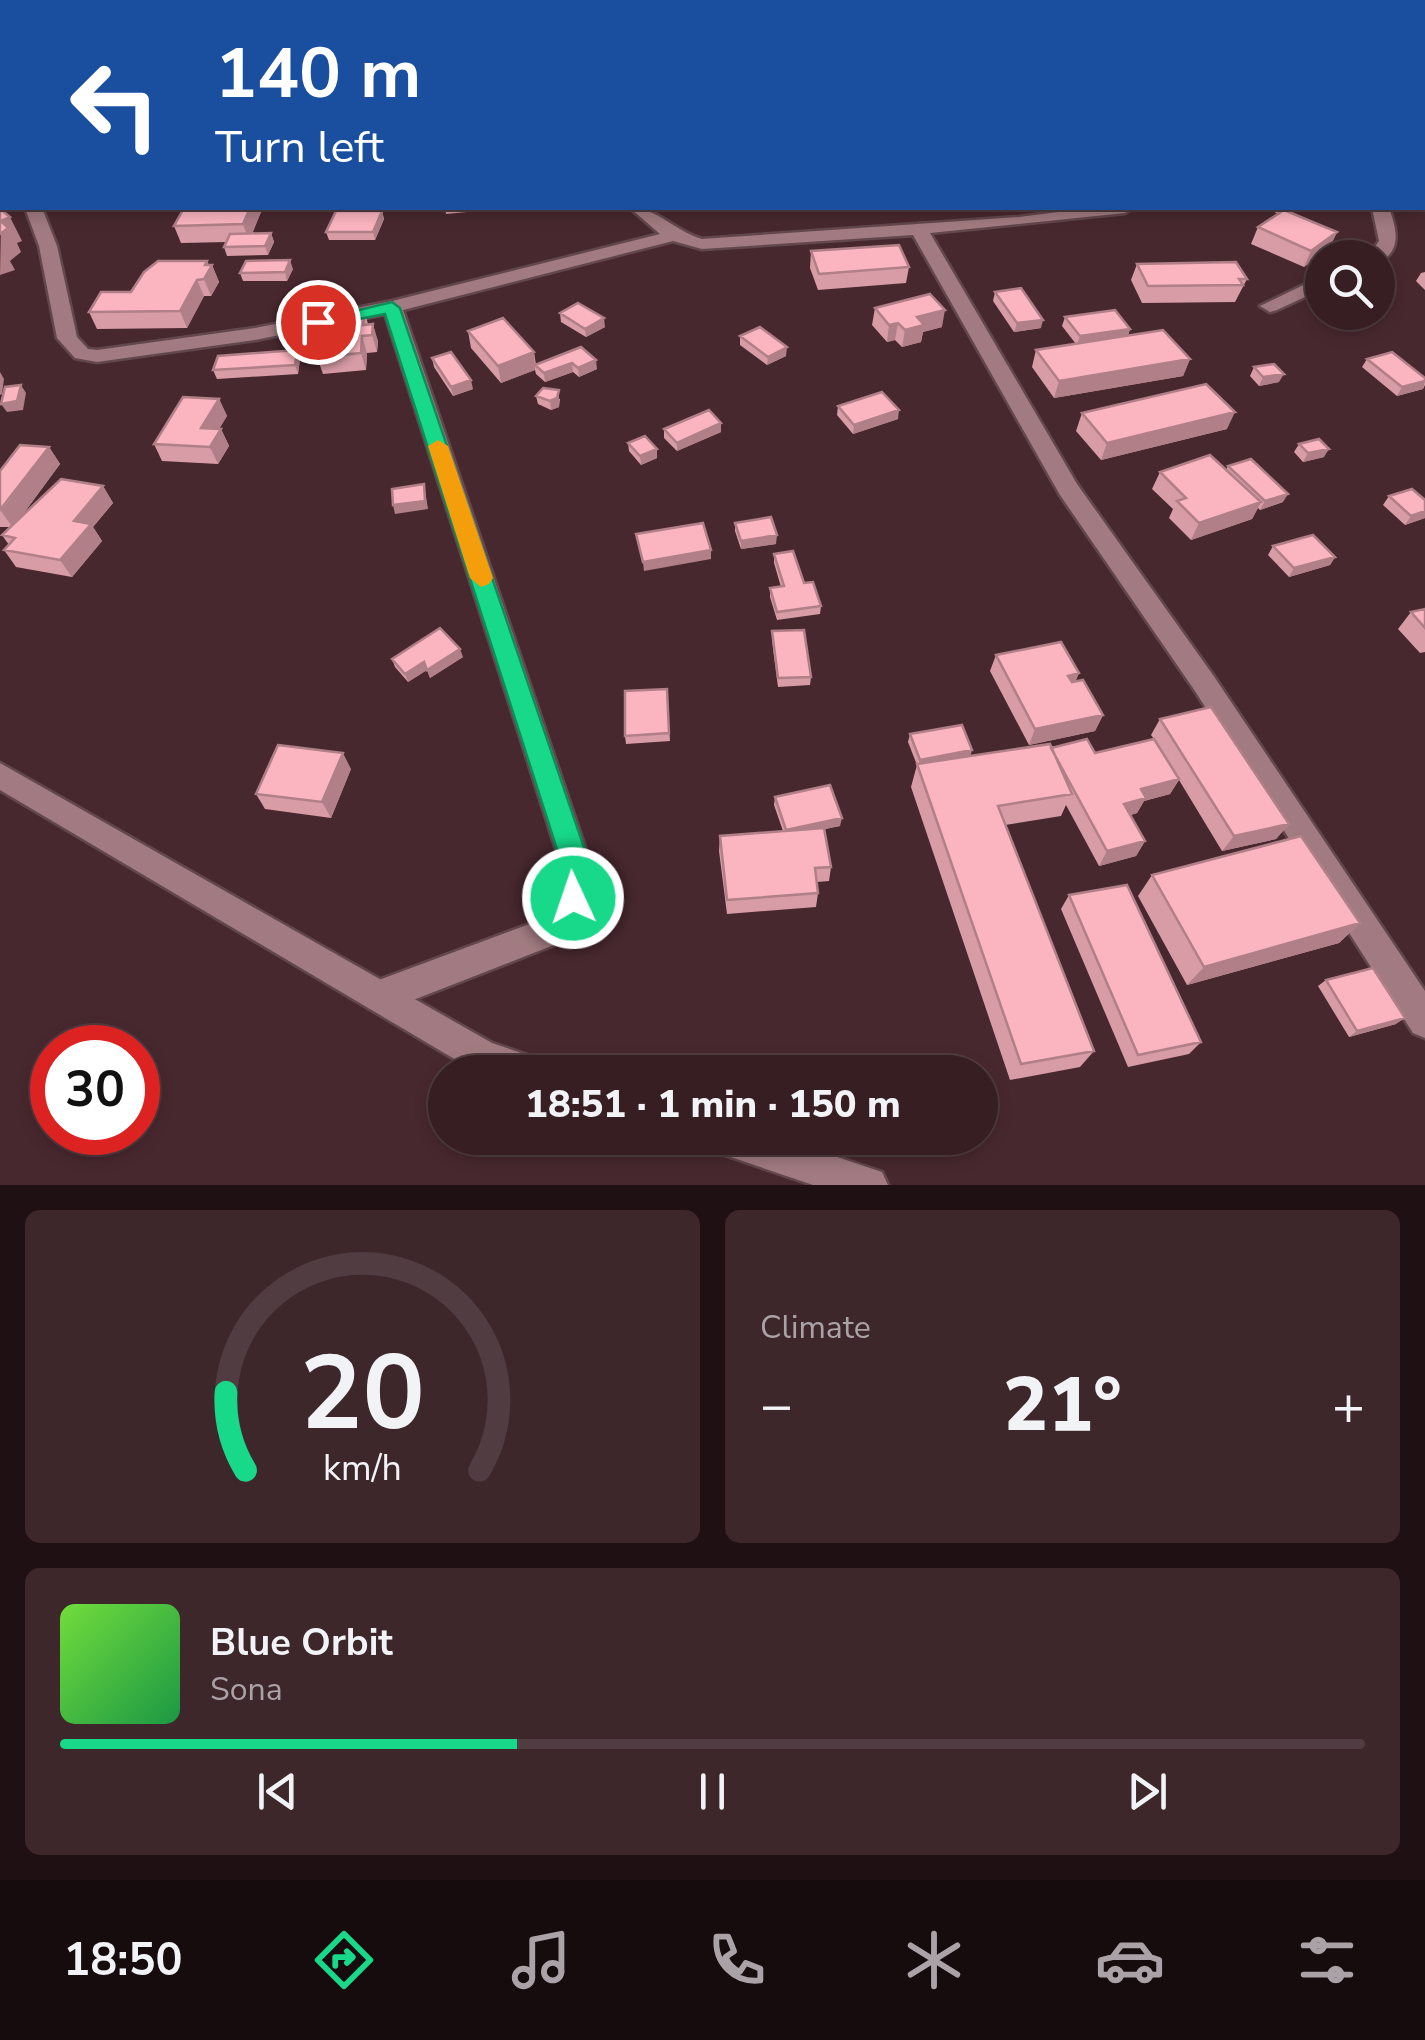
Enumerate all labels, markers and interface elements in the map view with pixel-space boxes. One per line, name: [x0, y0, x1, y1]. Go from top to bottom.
text: 140 m: [215, 26, 421, 122]
icon: left: [50, 40, 180, 170]
text: Turn left: [215, 117, 384, 178]
map controls: [1305, 240, 1395, 330]
button: search: [1305, 240, 1395, 330]
pin: [276, 280, 361, 365]
icon: arrive: [291, 295, 346, 350]
position arrow: [521, 846, 625, 950]
speed limit sign: 30: [30, 1025, 160, 1155]
text: 18:51 · 1 min · 150 m: [525, 1079, 901, 1130]
text: Climate: [760, 1306, 871, 1349]
text: 20: [300, 1323, 425, 1465]
text: 21°: [1003, 1354, 1122, 1456]
text: −: [760, 1368, 793, 1443]
text: +: [1332, 1368, 1365, 1443]
text: km/h: [323, 1444, 402, 1493]
text: Blue Orbit: [210, 1617, 393, 1668]
text: Sona: [210, 1668, 283, 1711]
icon: previous: [250, 1764, 305, 1819]
icon: pause: [685, 1764, 740, 1819]
icon: next: [1120, 1764, 1175, 1819]
icon: directions: [309, 1925, 379, 1995]
icon: music: [506, 1925, 576, 1995]
icon: phone: [702, 1925, 772, 1995]
icon: climate: [899, 1925, 969, 1995]
icon: car: [1095, 1925, 1165, 1995]
icon: filters: [1292, 1925, 1362, 1995]
text: 18:50: [63, 1930, 182, 1991]

